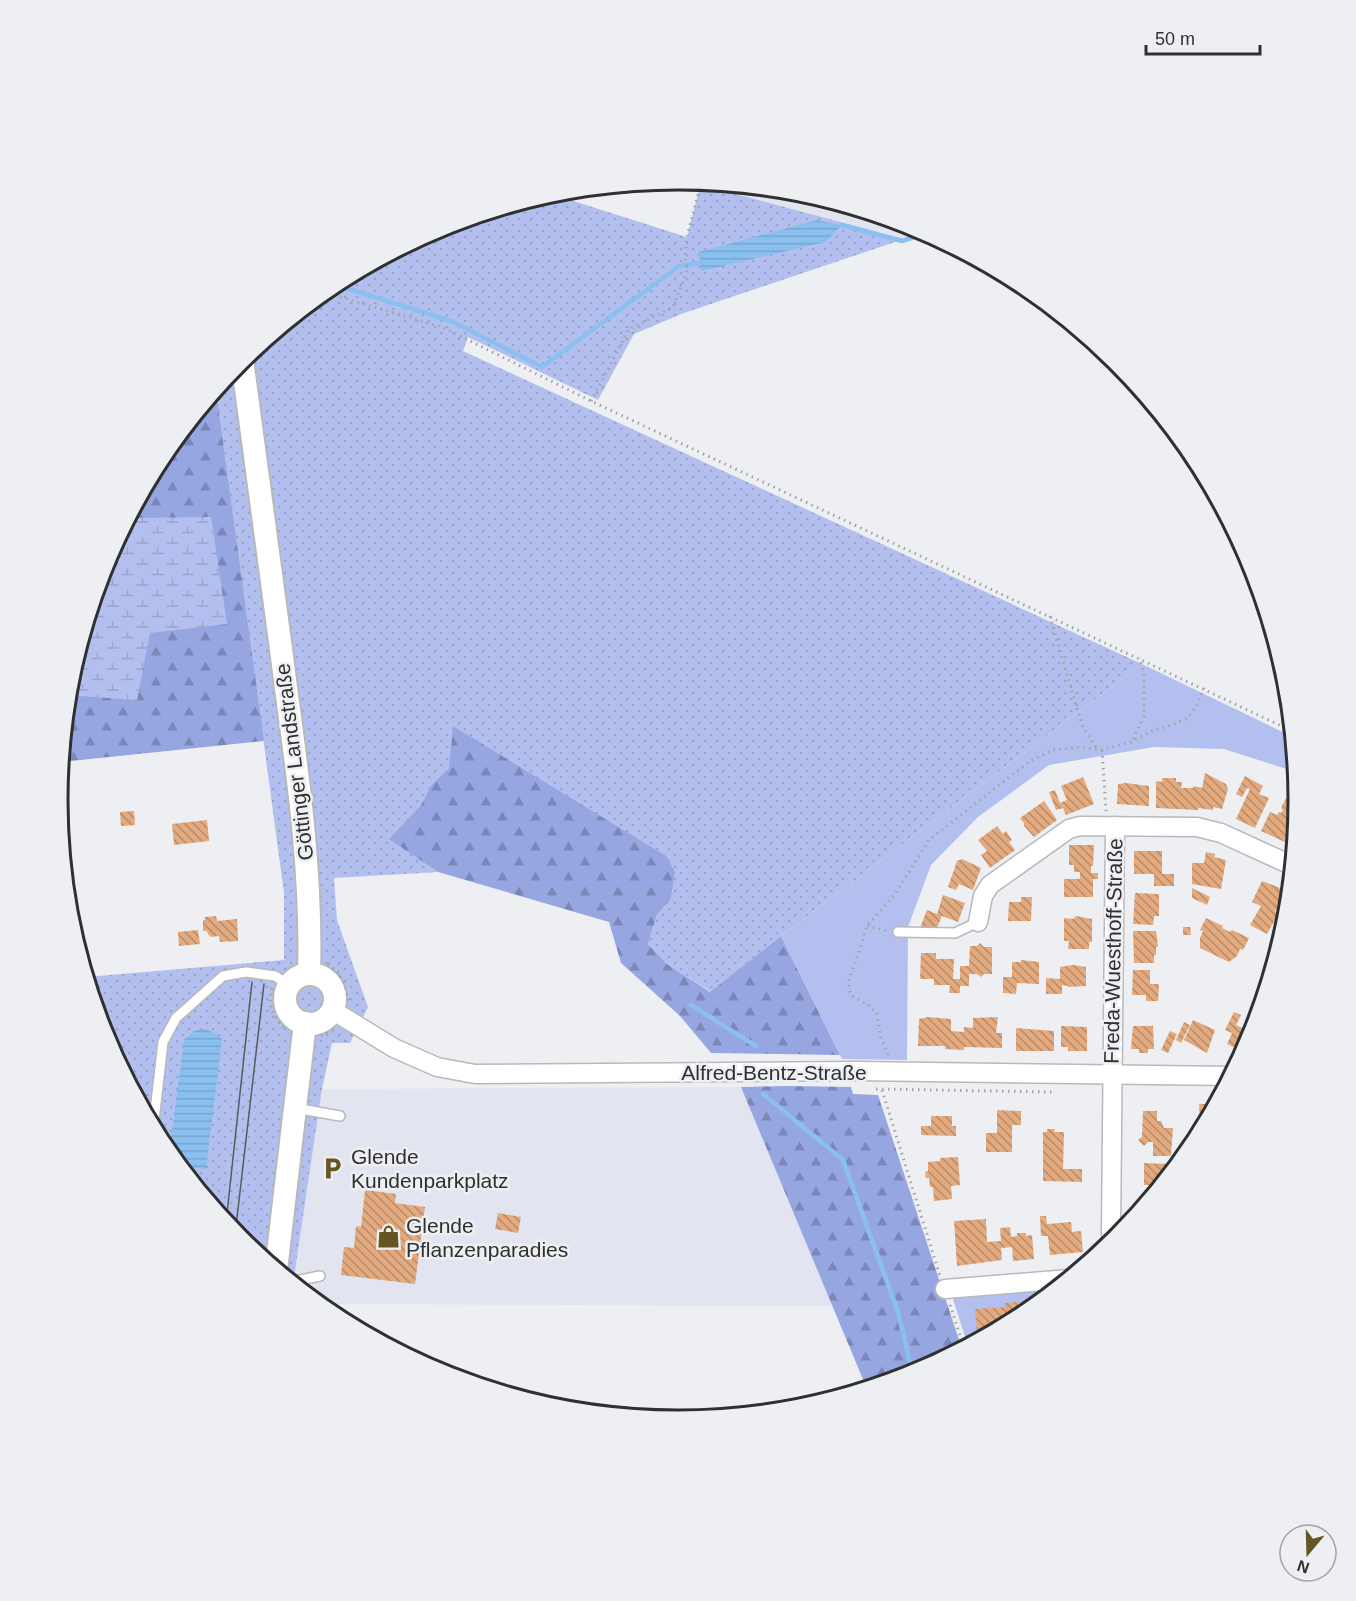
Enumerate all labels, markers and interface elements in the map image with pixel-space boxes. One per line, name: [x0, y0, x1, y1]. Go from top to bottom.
scale bar: [1146, 18, 1260, 56]
text: 50 m: [1155, 29, 1195, 49]
street label: Göttinger Landstraße: [270, 662, 318, 862]
street label: Freda-Wuesthoff-Straße: [1100, 838, 1126, 1064]
street label: Alfred-Bentz-Straße: [681, 1061, 867, 1084]
place label: Glende Kundenparkplatz: [351, 1145, 509, 1192]
parking icon: Glende Kundenparkplatz: [320, 1155, 346, 1181]
place label: Glende Pflanzenparadies: [406, 1214, 568, 1261]
shop icon: Glende Pflanzenparadies: [375, 1224, 401, 1250]
north arrow: [1278, 1523, 1338, 1583]
text: N: [1295, 1557, 1312, 1577]

